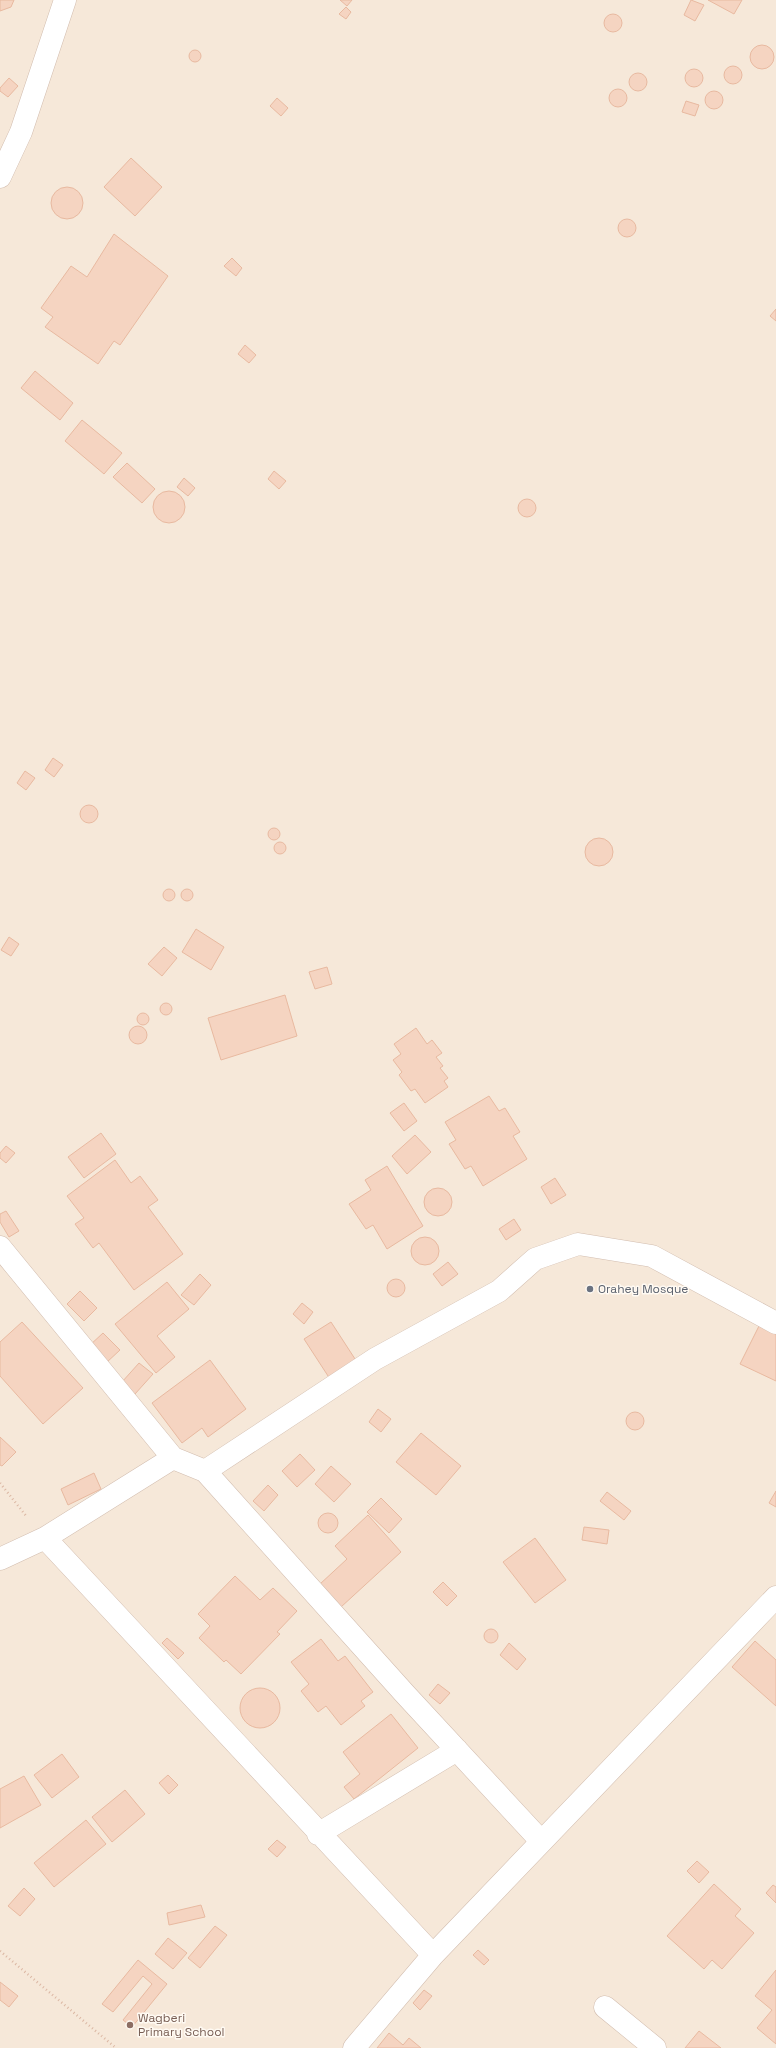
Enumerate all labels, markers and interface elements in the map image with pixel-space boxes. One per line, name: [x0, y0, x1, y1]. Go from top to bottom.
place label: Orahey Mosque: [598, 1281, 688, 1297]
marker: Orahey Mosque: [585, 1284, 595, 1294]
place label: Wagberi Primary School: [138, 2010, 225, 2040]
marker: Wagberi Primary School: [125, 2020, 135, 2030]

